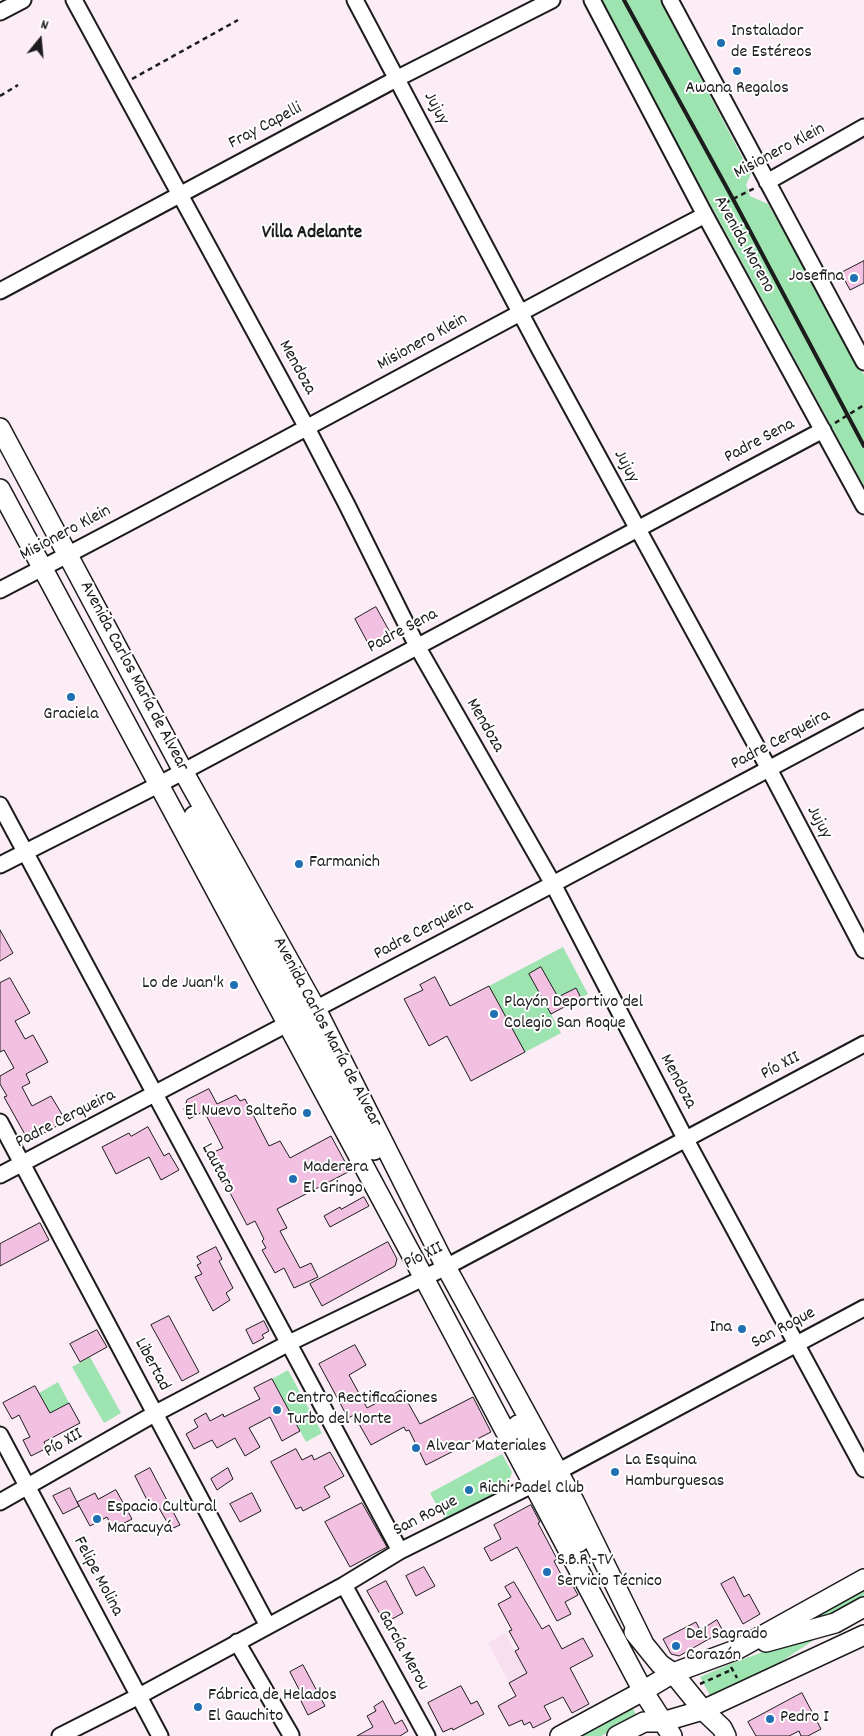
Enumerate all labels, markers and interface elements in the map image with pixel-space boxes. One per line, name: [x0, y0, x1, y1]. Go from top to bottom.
north arrow: [15, 15, 65, 65]
text: N: [38, 15, 51, 36]
place label: Instalador de Estéreos: [731, 22, 812, 64]
marker: Instalador de Estéreos: [715, 37, 727, 49]
marker: Awana Regalos: [731, 65, 743, 77]
place label: Awana Regalos: [685, 79, 789, 101]
street label: Jujuy: [417, 89, 453, 129]
street label: Fray Capelli: [226, 99, 306, 155]
street label: Misionero Klein: [731, 119, 829, 185]
street label: Avenida Moreno: [708, 193, 778, 297]
district label: Villa Adelante: [262, 223, 362, 245]
place label: Josefina: [789, 267, 844, 289]
marker: Josefina: [848, 272, 860, 284]
street label: Misionero Klein: [374, 309, 472, 377]
street label: Mendoza: [272, 337, 320, 399]
street label: Padre Sena: [721, 415, 799, 469]
street label: Jujuy: [607, 447, 643, 487]
street label: Misionero Klein: [17, 501, 115, 567]
street label: Avenida Carlos María de Alvear: [74, 578, 192, 776]
street label: Padre Sena: [364, 605, 442, 659]
marker: Graciela: [65, 691, 77, 703]
street label: Mendoza: [460, 695, 508, 757]
place label: Graciela: [43, 705, 99, 727]
street label: Padre Cerqueira: [728, 706, 834, 776]
street label: Jujuy: [800, 803, 836, 843]
place label: Farmanich: [309, 853, 380, 875]
marker: Farmanich: [293, 858, 305, 870]
street label: Padre Cerqueira: [371, 896, 477, 966]
street label: Avenida Carlos María de Alvear: [267, 934, 385, 1132]
place label: Lo de Juan'k: [142, 974, 224, 996]
marker: Lo de Juan'k: [228, 979, 240, 991]
place label: Playón Deportivo del Colegio San Roque: [504, 993, 643, 1036]
marker: Playón Deportivo del Colegio San Roque: [488, 1008, 500, 1020]
street label: Pío XII: [758, 1048, 804, 1086]
street label: Mendoza: [654, 1051, 700, 1113]
street label: Padre Cerqueira: [12, 1086, 120, 1154]
place label: El Nuevo Salteño: [185, 1102, 297, 1124]
marker: El Nuevo Salteño: [301, 1107, 313, 1119]
street label: Lautaro: [195, 1140, 239, 1198]
place label: Maderera El Gringo: [303, 1158, 368, 1200]
marker: Maderera El Gringo: [287, 1173, 299, 1185]
street label: Pío XII: [401, 1238, 447, 1276]
street label: San Roque: [748, 1303, 820, 1355]
place label: Ina: [710, 1318, 732, 1340]
marker: Ina: [736, 1323, 748, 1335]
street label: Libertad: [128, 1335, 174, 1395]
place label: Centro Rectificaciones Turbo del Norte: [287, 1389, 438, 1432]
marker: Centro Rectificaciones Turbo del Norte: [271, 1404, 283, 1416]
street label: Pío XII: [41, 1424, 87, 1464]
place label: Alvear Materiales: [426, 1437, 547, 1459]
marker: Alvear Materiales: [410, 1442, 422, 1454]
place label: La Esquina Hamburguesas: [625, 1451, 724, 1494]
marker: La Esquina Hamburguesas: [609, 1466, 621, 1478]
place label: Richi Padel Club: [479, 1479, 584, 1501]
marker: Richi Padel Club: [463, 1484, 475, 1496]
street label: San Roque: [390, 1492, 462, 1542]
place label: Espacio Cultural Maracuyá: [107, 1498, 217, 1540]
marker: Espacio Cultural Maracuyá: [91, 1513, 103, 1525]
street label: Felipe Molina: [67, 1534, 127, 1620]
place label: S.B.R.-TV Servicio Técnico: [557, 1551, 662, 1594]
marker: S.B.R.-TV Servicio Técnico: [541, 1566, 553, 1578]
street label: García Merou: [371, 1607, 433, 1695]
place label: Del Sagrado Corazón: [686, 1625, 767, 1668]
marker: Del Sagrado Corazón: [670, 1640, 682, 1652]
place label: Fábrica de Helados El Gauchito: [208, 1686, 337, 1728]
marker: Fábrica de Helados El Gauchito: [192, 1701, 204, 1713]
place label: Pedro I: [780, 1708, 829, 1730]
marker: Pedro I: [764, 1713, 776, 1725]

